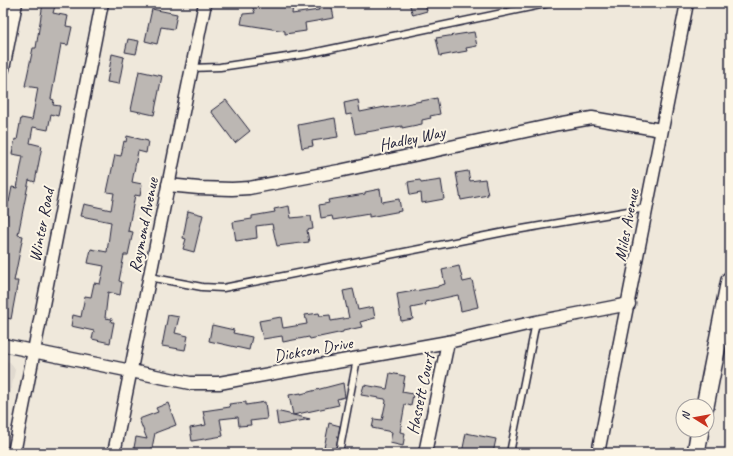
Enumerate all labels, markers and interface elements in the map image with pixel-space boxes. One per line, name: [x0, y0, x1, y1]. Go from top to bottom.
street label: Hadley Way: [377, 121, 448, 156]
street label: Raymond Avenue: [124, 175, 163, 274]
street label: Winter Road: [24, 184, 59, 263]
street label: Miles Avenue: [609, 186, 644, 263]
street label: Dickson Drive: [272, 332, 355, 367]
street label: Hassett Court: [402, 350, 440, 436]
north arrow: [675, 398, 715, 438]
text: N: [678, 409, 693, 421]

